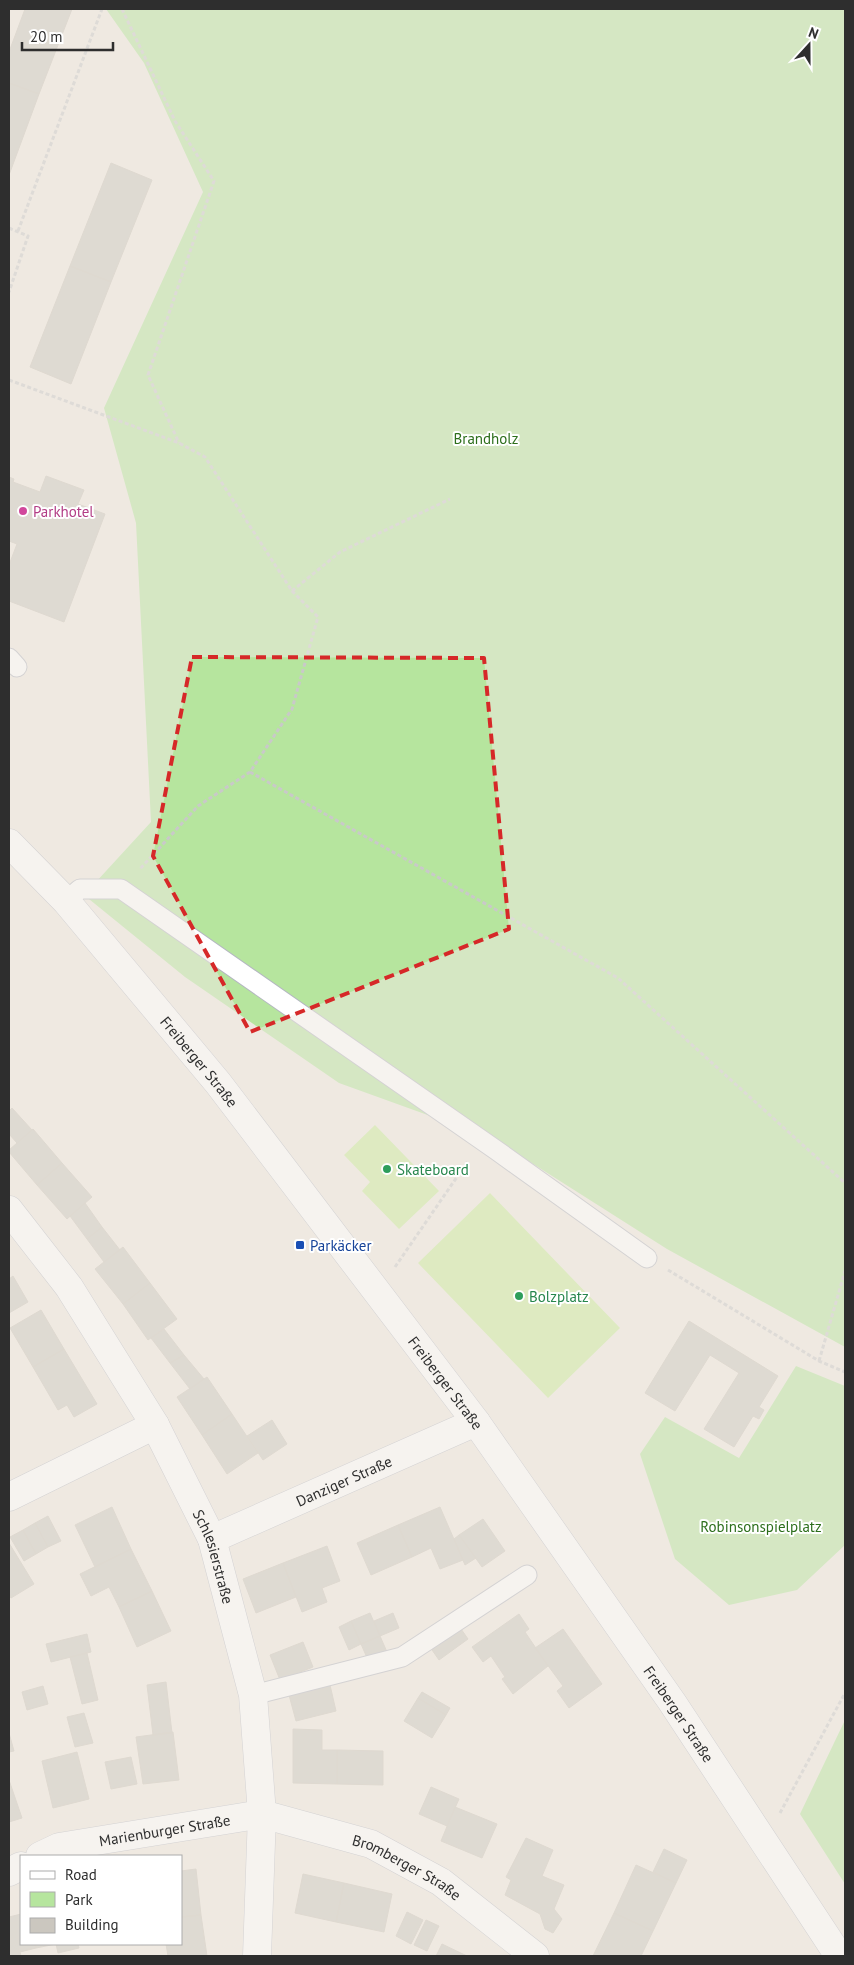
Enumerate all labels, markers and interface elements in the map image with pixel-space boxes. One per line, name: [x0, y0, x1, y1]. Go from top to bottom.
scale bar: [22, 20, 114, 52]
north arrow: [784, 20, 834, 70]
text: N: [806, 23, 821, 43]
text: 20 m: [30, 27, 63, 46]
park label: Brandholz: [454, 429, 518, 448]
place label: Parkhotel: [33, 502, 94, 521]
marker: Parkhotel: [17, 505, 29, 517]
street label: Freiberger Straße: [156, 1012, 242, 1111]
place label: Skateboard: [397, 1160, 469, 1179]
marker: Skateboard: [381, 1163, 393, 1175]
place label: Parkäcker: [310, 1236, 372, 1255]
marker: Parkäcker: [294, 1239, 306, 1251]
place label: Bolzplatz: [529, 1287, 589, 1306]
marker: Bolzplatz: [513, 1290, 525, 1302]
street label: Freiberger Straße: [404, 1332, 488, 1433]
street label: Danziger Straße: [293, 1451, 395, 1510]
street label: Schlesierstraße: [189, 1506, 238, 1606]
park label: Robinsonspielplatz: [700, 1517, 822, 1536]
street label: Freiberger Straße: [640, 1662, 718, 1766]
street label: Marienburger Straße: [98, 1810, 232, 1850]
street label: Bromberger Straße: [350, 1830, 465, 1904]
legend: [20, 1855, 182, 1945]
text: Road: [65, 1865, 97, 1884]
text: Park: [65, 1890, 93, 1909]
text: Building: [65, 1915, 119, 1934]

